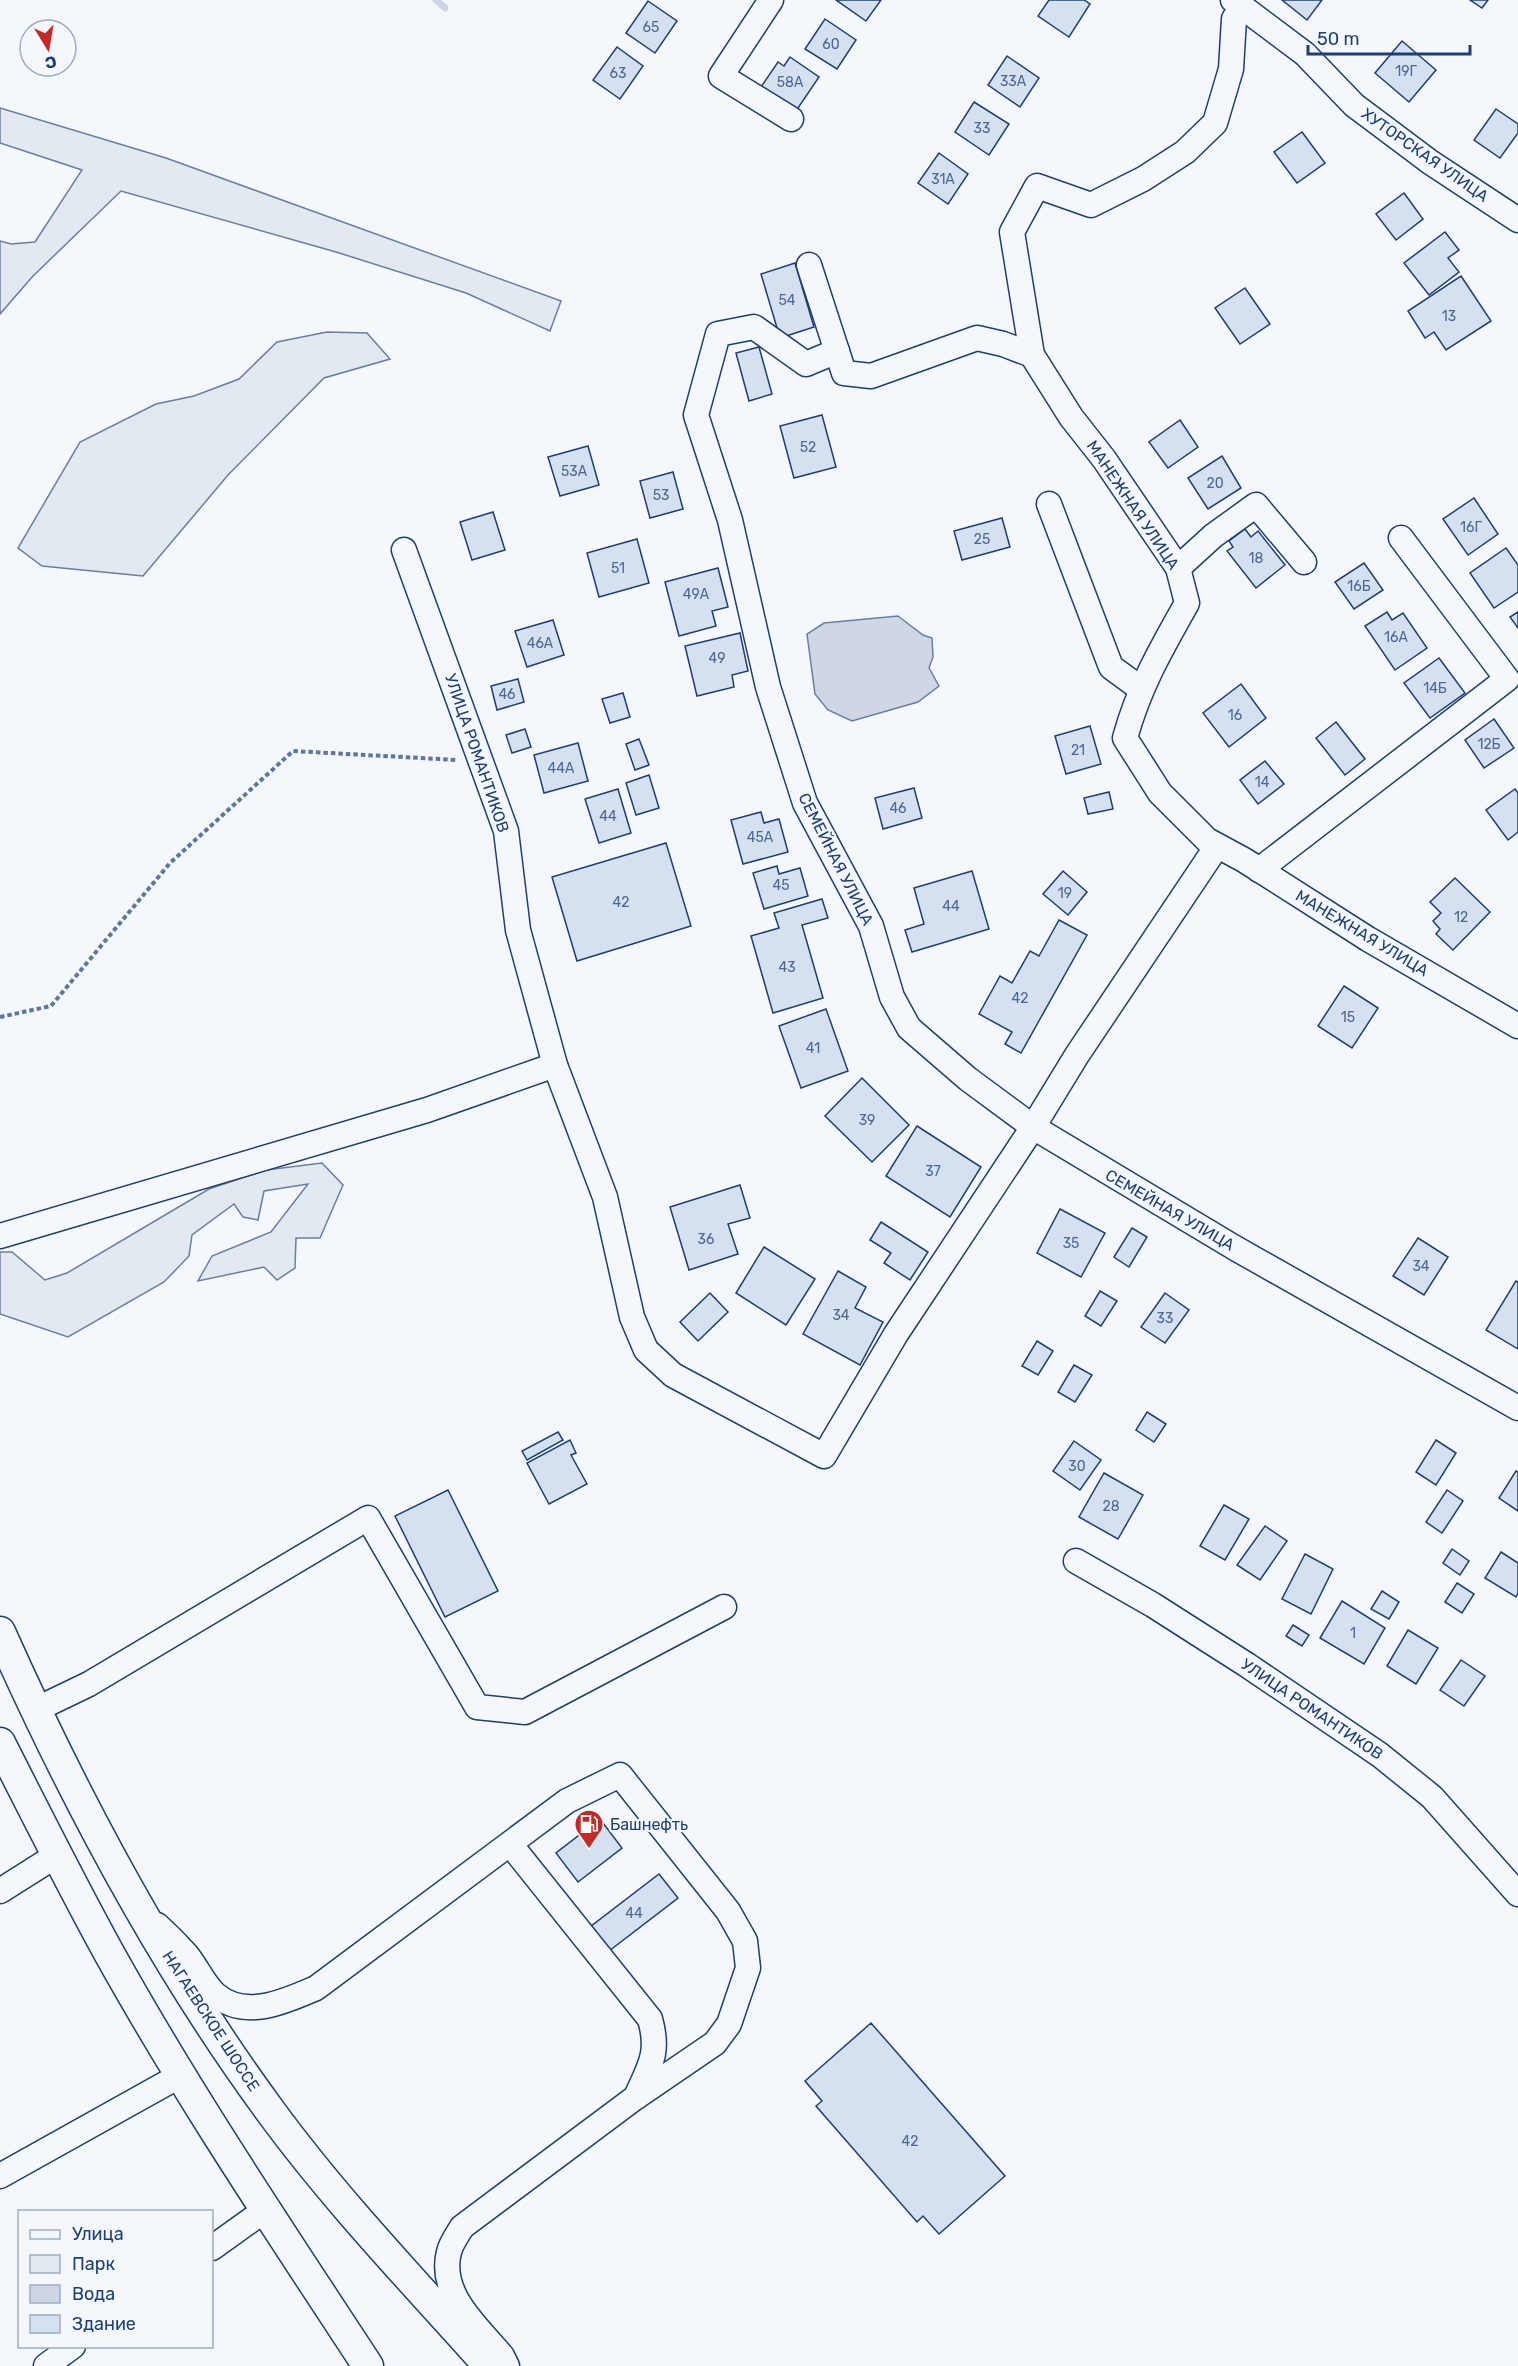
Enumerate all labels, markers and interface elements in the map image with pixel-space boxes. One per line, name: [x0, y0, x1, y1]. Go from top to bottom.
north arrow: [18, 18, 78, 78]
scale bar: [1308, 18, 1470, 56]
house number: 65: [643, 19, 659, 36]
text: 50 m: [1317, 28, 1360, 50]
house number: 60: [822, 36, 840, 53]
text: С: [43, 52, 58, 73]
house number: 19Г: [1395, 63, 1417, 80]
house number: 63: [610, 65, 626, 82]
house number: 33А: [1000, 73, 1027, 90]
house number: 58А: [777, 74, 804, 91]
street label: ХУТОРСКАЯ УЛИЦА: [1358, 104, 1492, 206]
house number: 33: [974, 120, 990, 137]
house number: 31А: [931, 171, 955, 188]
house number: 54: [778, 292, 796, 309]
house number: 13: [1442, 308, 1456, 325]
street label: МАНЕЖНАЯ УЛИЦА: [1083, 437, 1183, 573]
house number: 52: [800, 439, 816, 456]
house number: 53А: [561, 463, 588, 480]
house number: 20: [1206, 475, 1224, 492]
house number: 53: [653, 487, 669, 504]
house number: 16Г: [1460, 519, 1483, 536]
house number: 25: [974, 531, 990, 548]
house number: 18: [1249, 550, 1264, 567]
house number: 51: [611, 560, 625, 577]
house number: 16Б: [1347, 578, 1371, 595]
house number: 49А: [683, 586, 710, 603]
house number: 16А: [1384, 629, 1409, 646]
house number: 46А: [527, 635, 554, 652]
house number: 49: [709, 650, 725, 667]
street label: УЛИЦА РОМАНТИКОВ: [441, 671, 513, 835]
house number: 14Б: [1423, 680, 1447, 697]
house number: 46: [498, 686, 516, 703]
house number: 16: [1228, 707, 1242, 724]
house number: 12Б: [1477, 736, 1501, 753]
house number: 21: [1071, 742, 1085, 759]
house number: 44А: [548, 760, 575, 777]
house number: 14: [1255, 774, 1270, 791]
street label: СЕМЕЙНАЯ УЛИЦА: [794, 790, 878, 929]
house number: 46: [889, 800, 907, 817]
house number: 44: [599, 808, 617, 825]
house number: 45А: [747, 829, 774, 846]
house number: 45: [772, 877, 790, 894]
house number: 19: [1058, 885, 1072, 902]
street label: МАНЕЖНАЯ УЛИЦА: [1292, 886, 1432, 980]
house number: 42: [613, 894, 629, 911]
house number: 44: [942, 898, 960, 915]
house number: 12: [1454, 909, 1468, 926]
house number: 43: [778, 959, 796, 976]
house number: 42: [1012, 990, 1028, 1007]
house number: 15: [1341, 1009, 1355, 1026]
house number: 41: [806, 1040, 820, 1057]
house number: 39: [859, 1112, 875, 1129]
house number: 37: [925, 1163, 941, 1180]
street label: СЕМЕЙНАЯ УЛИЦА: [1102, 1165, 1238, 1255]
house number: 36: [698, 1231, 714, 1248]
house number: 35: [1063, 1235, 1079, 1252]
house number: 34: [1412, 1258, 1430, 1275]
house number: 34: [832, 1307, 850, 1324]
house number: 33: [1157, 1310, 1173, 1327]
house number: 30: [1068, 1458, 1086, 1475]
house number: 28: [1102, 1498, 1120, 1515]
house number: 1: [1350, 1625, 1356, 1642]
street label: УЛИЦА РОМАНТИКОВ: [1238, 1655, 1386, 1763]
fuel station icon: Башнефть: [573, 1808, 605, 1850]
place label: Башнефть: [610, 1815, 688, 1834]
house number: 44: [625, 1905, 643, 1922]
street label: НАГАЕВСКОЕ ШОССЕ: [158, 1947, 264, 2095]
house number: 42: [902, 2133, 918, 2150]
legend: [18, 2210, 213, 2348]
text: Улица: [72, 2223, 124, 2245]
text: Парк: [72, 2253, 116, 2275]
text: Вода: [72, 2283, 115, 2305]
text: Здание: [72, 2313, 136, 2335]

